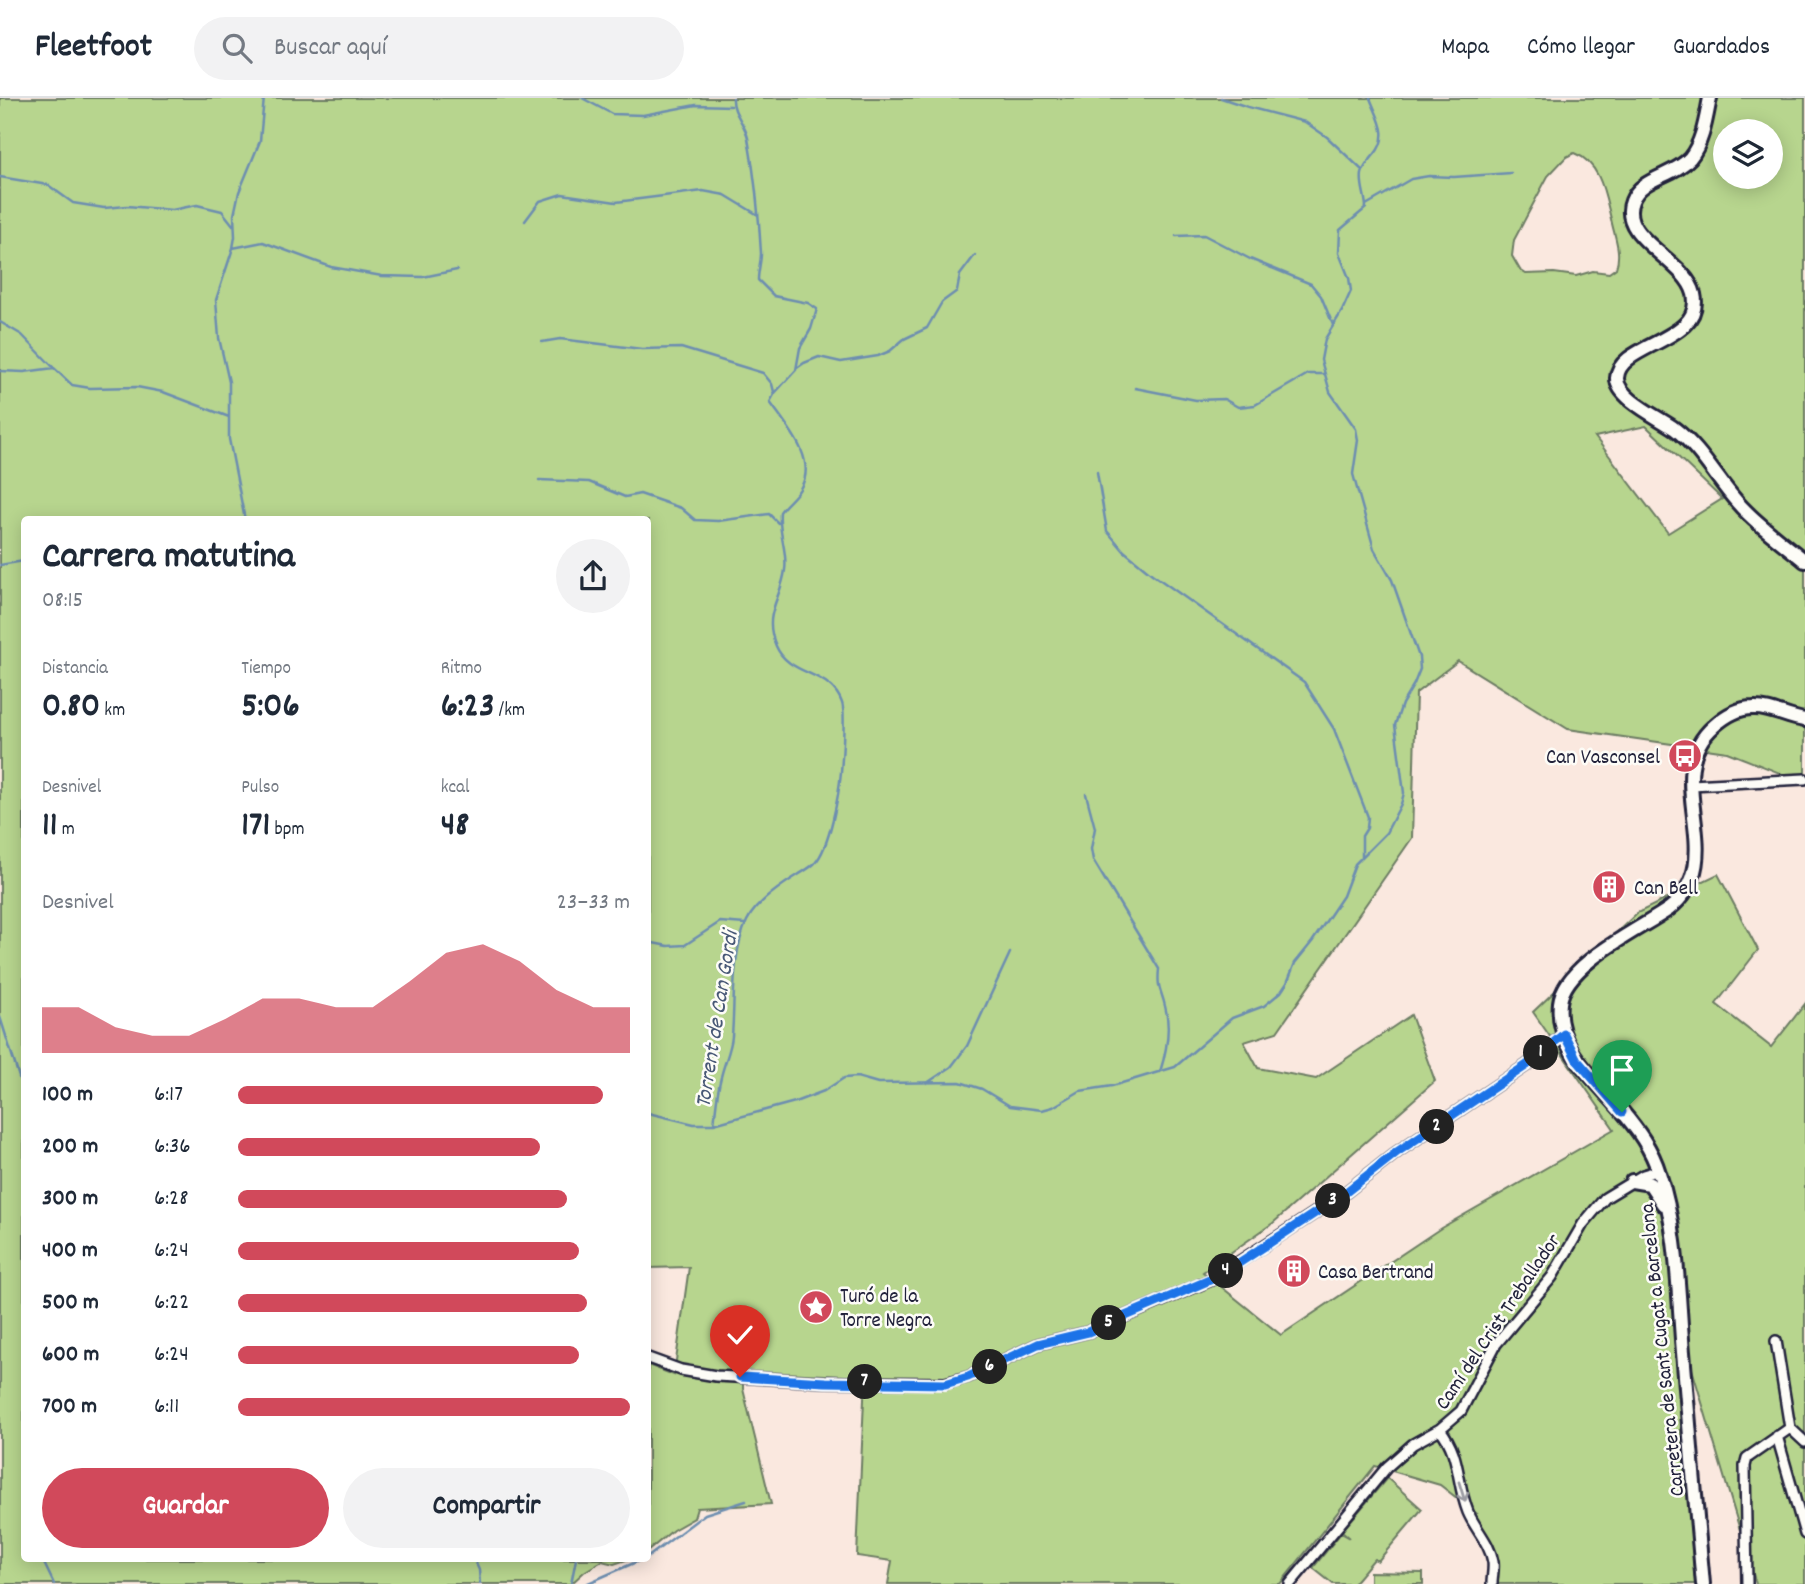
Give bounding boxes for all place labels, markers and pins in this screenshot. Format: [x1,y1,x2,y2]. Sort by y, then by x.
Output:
bus stop icon: Can Vasconsel [1666,737,1704,775]
place label: Can Vasconsel [1546,744,1660,774]
building icon: Can Bell [1590,868,1628,906]
place label: Can Bell [1634,875,1698,905]
pin: 1 [1524,1035,1558,1070]
pin [1592,1040,1652,1112]
pin: 2 [1420,1110,1454,1144]
pin: 3 [1316,1184,1350,1218]
building icon: Casa Bertrand [1275,1252,1313,1290]
pin: 4 [1208,1254,1244,1288]
place label: Casa Bertrand [1318,1259,1434,1289]
place label: Turó de la Torre Negra [840,1283,933,1337]
place icon: Turó de la Torre Negra [797,1288,835,1326]
pin [710,1305,770,1377]
pin: 5 [1092,1306,1126,1340]
pin: 6 [972,1350,1007,1384]
pin: 7 [848,1364,882,1400]

